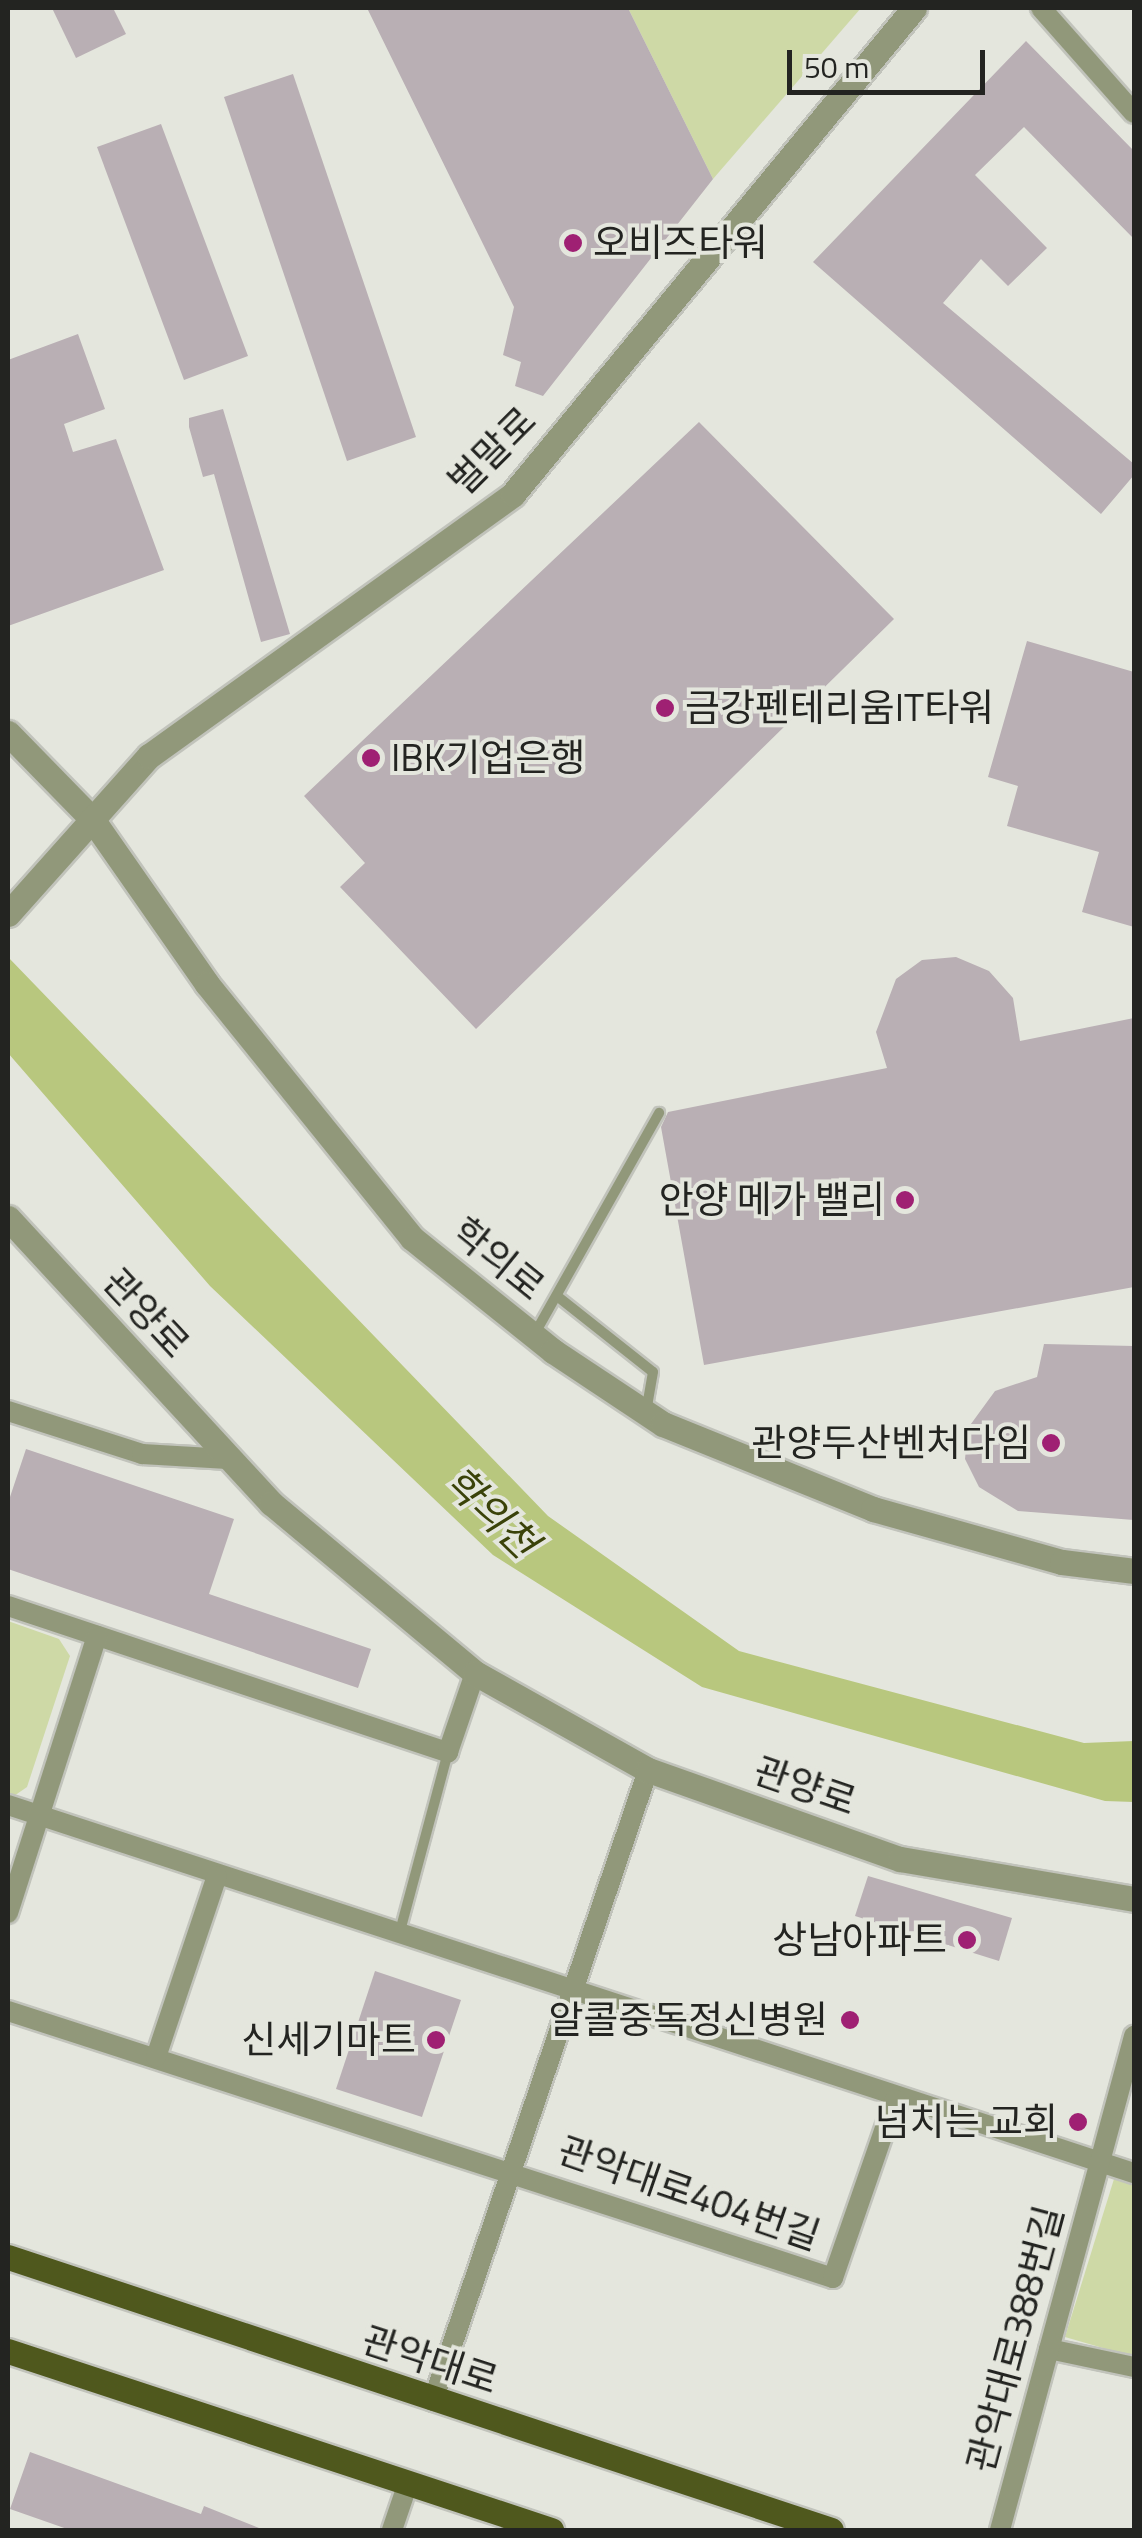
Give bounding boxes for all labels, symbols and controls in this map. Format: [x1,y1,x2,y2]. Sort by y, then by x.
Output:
scale bar [792,30,990,92]
text: 50 m [804,44,869,90]
place label: 오비즈타워 [593,220,768,266]
marker: 오비즈타워 [562,232,584,254]
street label: 벌말로 [439,398,545,504]
place label: 금강펜테리움IT타워 [685,685,994,731]
marker: 금강펜테리움IT타워 [654,697,676,719]
place label: IBK기업은행 [391,735,585,781]
marker: IBK기업은행 [360,747,382,769]
place label: 안양 메가 밸리 [659,1177,885,1223]
marker: 안양 메가 밸리 [894,1189,916,1211]
street label: 학의로 [443,1208,553,1310]
street label: 관양로 [94,1259,198,1367]
place label: 관양두산벤처다임 [751,1420,1031,1466]
marker: 관양두산벤처다임 [1040,1432,1062,1454]
water label: 학의천 [435,1456,547,1568]
street label: 관양로 [748,1747,862,1825]
place label: 상남아파트 [772,1917,947,1963]
marker: 상남아파트 [956,1929,978,1951]
place label: 알콜중독정신병원 [548,1997,828,2043]
marker: 알콜중독정신병원 [837,2007,863,2033]
place label: 신세기마트 [241,2017,416,2063]
marker: 신세기마트 [425,2029,447,2051]
place label: 넘치는 교회 [875,2099,1058,2145]
marker: 넘치는 교회 [1067,2111,1089,2133]
street label: 관악대로404번길 [552,2127,826,2259]
street label: 관악대로388번길 [958,2201,1072,2477]
street label: 관악대로 [356,2317,504,2403]

